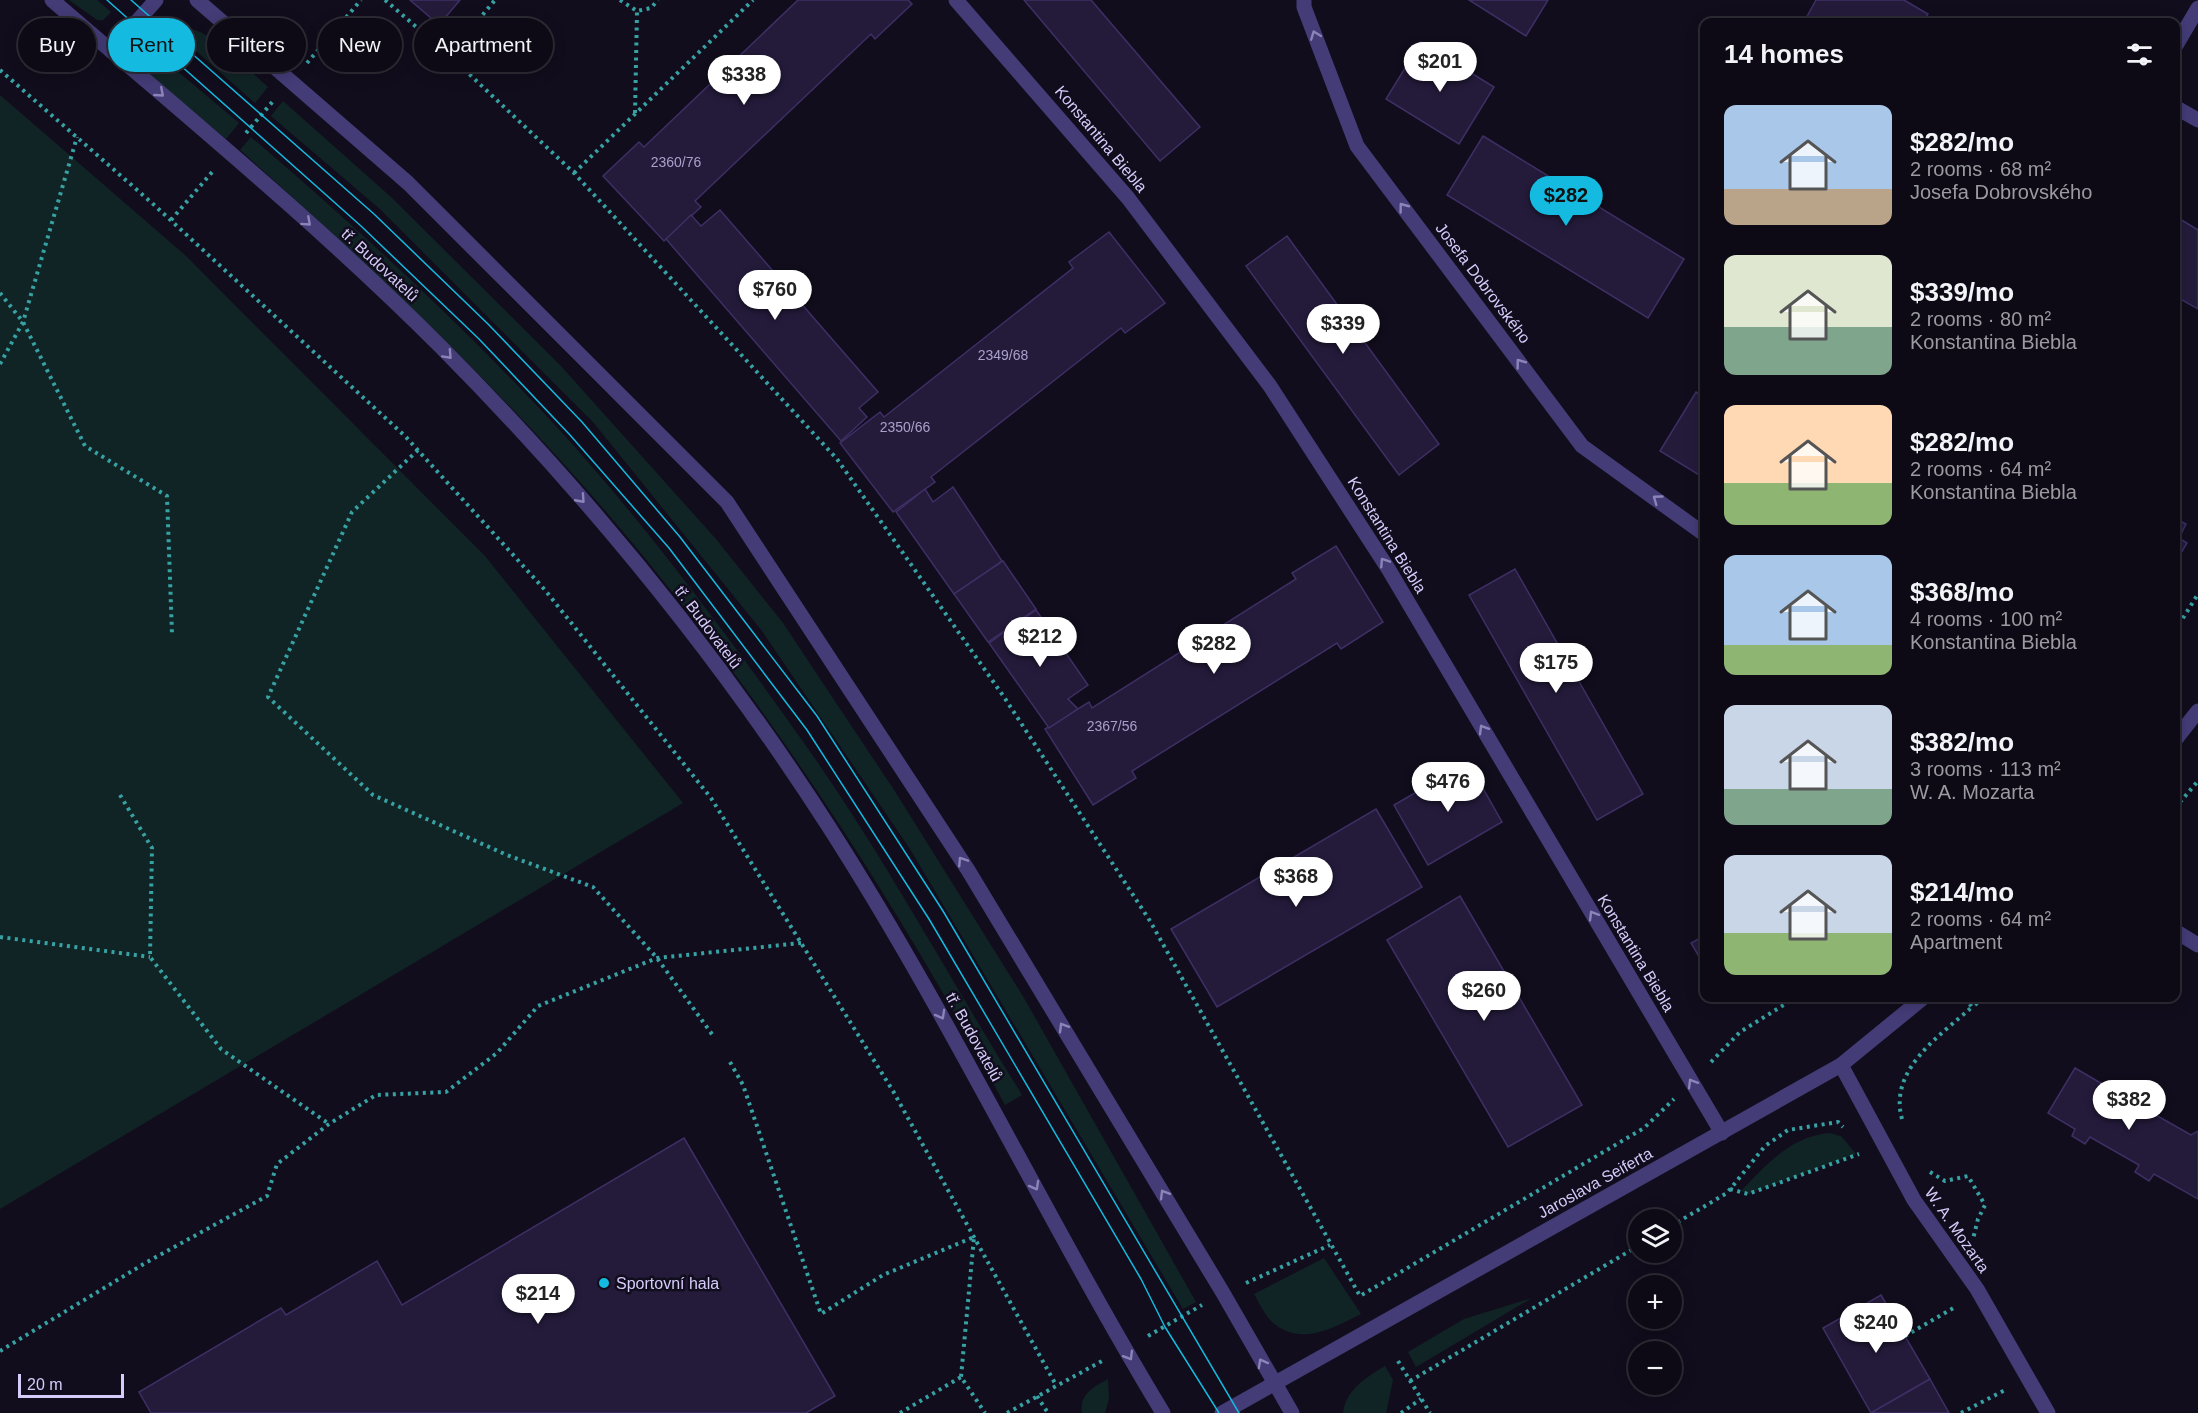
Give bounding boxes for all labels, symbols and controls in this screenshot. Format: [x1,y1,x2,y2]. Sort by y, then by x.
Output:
chip: Buy [18,18,96,72]
chip: Rent [108,18,195,72]
chip: Filters [207,18,306,72]
chip: New [318,18,402,72]
chip: Apartment [414,18,553,72]
one-way arrow [1310,30,1322,41]
icon: filters [2123,38,2156,71]
text: 14 homes [1724,39,1844,69]
pin: $201 [1404,42,1476,93]
text: $201 [1418,50,1462,72]
pin: $338 [708,55,780,106]
text: $338 [722,63,766,85]
street label: Konstantina Biebla [1052,82,1150,196]
one-way arrow [153,86,164,97]
text: $282/mo [1910,127,2014,157]
icon: home [1772,129,1844,201]
house number: 2360/76 [651,154,702,170]
text: 2 rooms · 68 m² [1910,158,2051,180]
pin: $282 [1530,176,1602,227]
text: Josefa Dobrovského [1910,181,2092,203]
text: $282 [1544,184,1588,206]
one-way arrow [1400,203,1411,214]
one-way arrow [300,215,310,226]
street label: Josefa Dobrovského [1432,220,1534,346]
street label: tř. Budovatelů [338,225,422,305]
pin: $760 [739,270,811,321]
text: $339/mo [1910,277,2014,307]
text: $760 [753,278,797,300]
icon: home [1772,279,1844,351]
pin: $339 [1307,304,1379,355]
text: 2 rooms · 80 m² [1910,308,2051,330]
text: $339 [1321,312,1365,334]
text: Konstantina Biebla [1910,331,2077,353]
house number: 2349/68 [978,347,1029,363]
one-way arrow [441,349,452,359]
one-way arrow [1517,359,1528,370]
house number: 2350/66 [880,419,931,435]
text: $282/mo [1910,427,2014,457]
icon: home [1772,429,1844,501]
text: 2 rooms · 64 m² [1910,458,2051,480]
street label: Konstantina Biebla [1344,474,1430,596]
text: Konstantina Biebla [1910,481,2077,503]
one-way arrow [574,492,585,502]
one-way arrow [1652,495,1663,506]
one-way arrow [1380,557,1391,568]
text: $368/mo [1910,577,2014,607]
icon: home [1772,579,1844,651]
street label: tř. Budovatelů [672,582,744,672]
text: 4 rooms · 100 m² [1910,608,2062,630]
pin: $212 [1004,617,1076,668]
pin: $282 [1178,624,1250,675]
text: $212 [1018,625,1062,647]
text: Konstantina Biebla [1910,631,2077,653]
text: $282 [1192,632,1236,654]
pin: $175 [1520,643,1592,694]
text: $175 [1534,651,1578,673]
house number: 2367/56 [1087,718,1138,734]
one-way arrow [1479,725,1490,735]
text: $382/mo [1910,727,2014,757]
icon: home [1772,729,1844,801]
text: 3 rooms · 113 m² [1910,758,2061,780]
pin: $476 [1412,762,1484,813]
text: $476 [1426,770,1470,792]
text: W. A. Mozarta [1910,781,2034,803]
one-way arrow [957,857,969,867]
pin: $368 [1260,857,1332,908]
text: $368 [1274,865,1318,887]
text: $214/mo [1910,877,2014,907]
icon: home [1772,879,1844,951]
street label: Konstantina Biebla [1594,891,1678,1015]
text: 2 rooms · 64 m² [1910,908,2051,930]
one-way arrow [1589,911,1600,921]
text: Apartment [1910,931,2002,953]
pin: $260 [1448,971,1520,1022]
text: $260 [1462,979,1506,1001]
street label: tř. Budovatelů [943,990,1005,1084]
one-way arrow [934,1009,945,1019]
one-way arrow [1058,1023,1070,1033]
one-way arrow [1688,1079,1699,1089]
pin: $382 [2093,1080,2165,1131]
text: $382 [2107,1088,2151,1110]
street label: Jaroslava Seiferta [1535,1144,1655,1221]
one-way arrow [1028,1179,1039,1190]
street label: W. A. Mozarta [1921,1184,1993,1276]
one-way arrow [1159,1190,1171,1200]
map controls [1628,1209,1682,1395]
button: layers [1628,1209,1682,1263]
pin: $214 [502,1274,574,1325]
place label: Sportovní hala [616,1275,719,1292]
button: + [1628,1275,1682,1329]
marker: Sportovní hala [597,1276,611,1290]
text: $214 [516,1282,560,1304]
pin: $240 [1840,1303,1912,1354]
text: $240 [1854,1311,1898,1333]
button: − [1628,1341,1682,1395]
one-way arrow [1122,1350,1134,1360]
one-way arrow [1258,1358,1269,1369]
scale bar [18,1371,124,1398]
text: 20 m [27,1376,63,1393]

